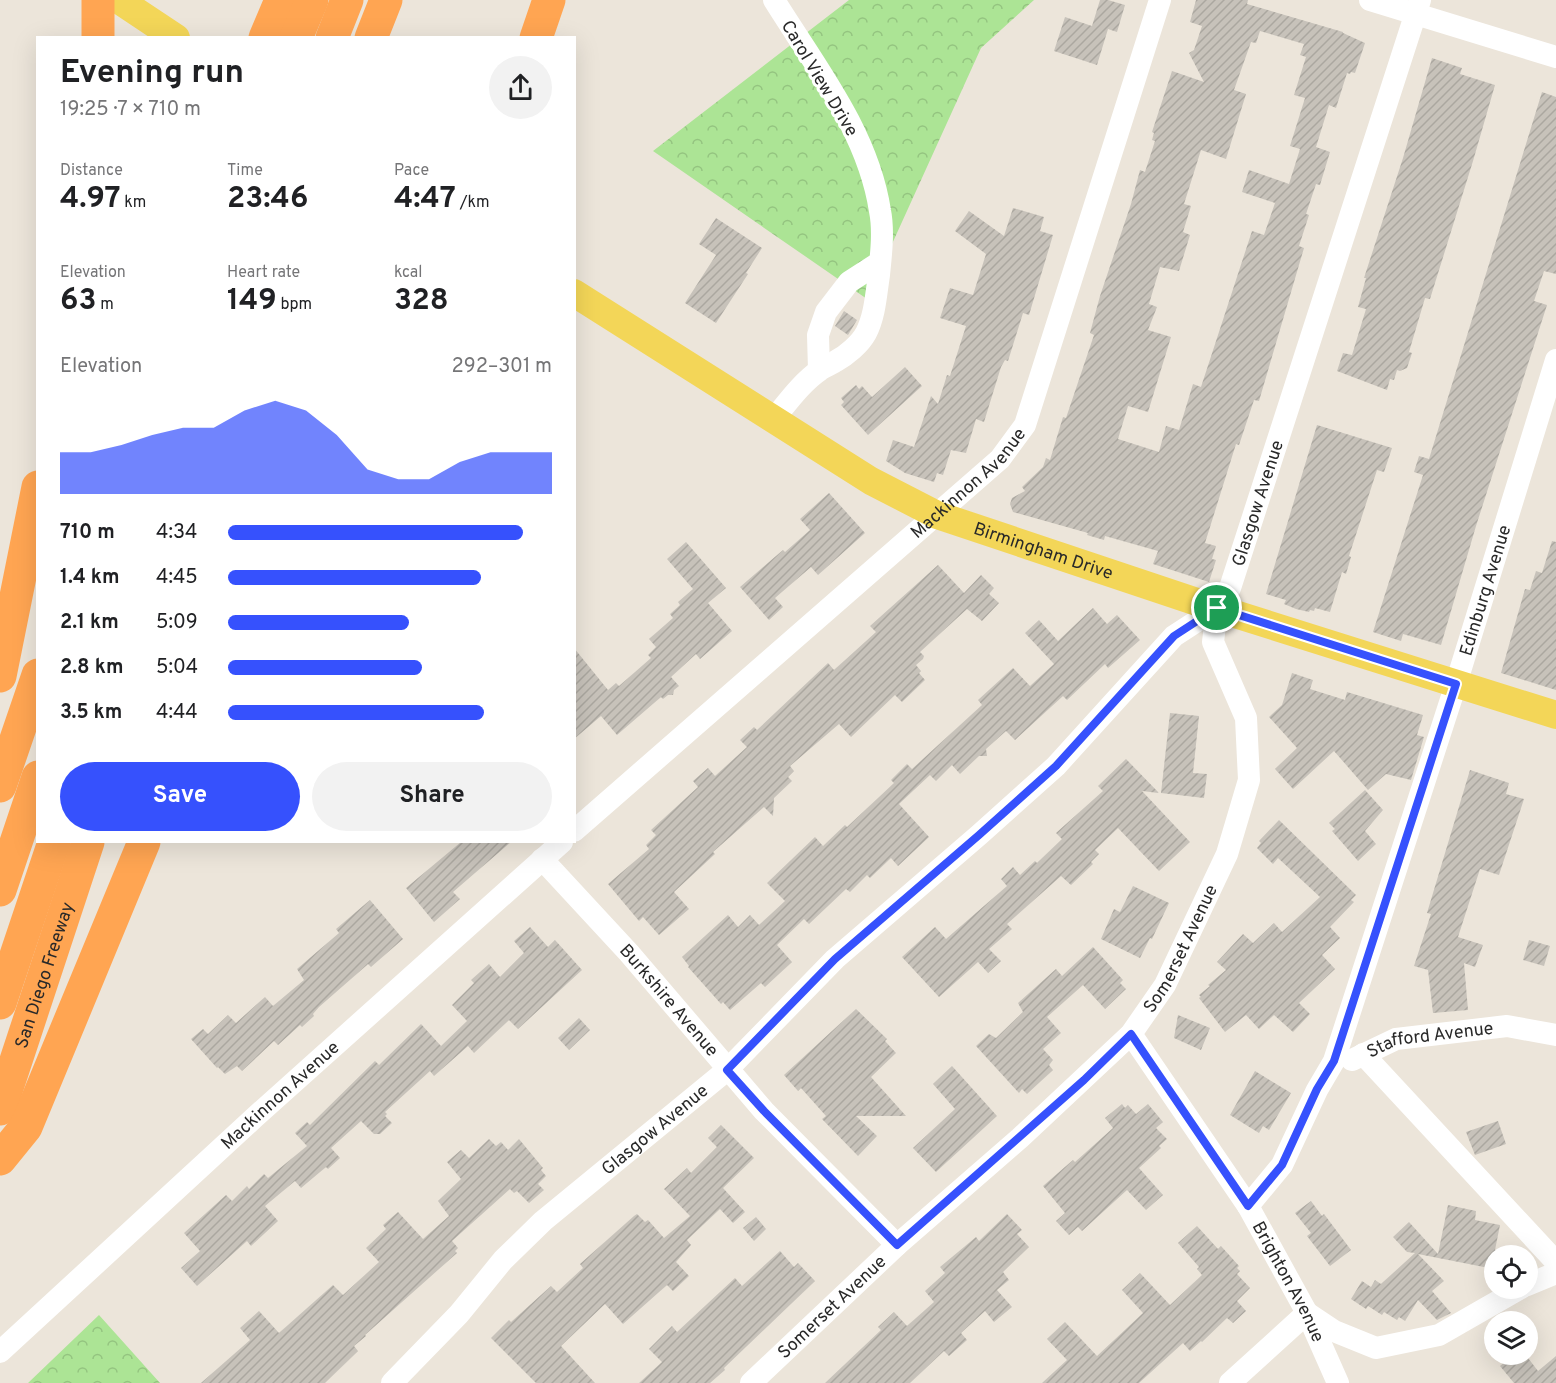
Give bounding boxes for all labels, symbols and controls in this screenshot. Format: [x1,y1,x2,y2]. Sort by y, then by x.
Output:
street label: Carol View Drive [775,16,862,141]
text: Evening run [60,53,244,95]
button: share [489,56,552,119]
text: 19:25 · 7 × 710 m [60,97,201,123]
text: Distance [60,161,123,181]
text: Time [227,161,263,181]
text: Pace [394,161,429,181]
text: 4.97 [60,181,121,218]
text: 23:46 [227,181,308,218]
text: 4:47 [394,181,456,218]
text: km [121,193,146,213]
text: /km [456,193,490,213]
text: Elevation [60,263,126,283]
text: Heart rate [227,263,300,283]
text: kcal [394,263,422,283]
text: 63 [60,283,96,320]
text: 149 [227,283,277,320]
text: 328 [394,283,449,320]
text: m [96,295,114,315]
text: bpm [277,295,312,315]
text: Elevation [60,354,142,380]
text: 292–301 m [452,354,552,380]
street label: Mackinnon Avenue [907,424,1032,545]
street label: Glasgow Avenue [1228,437,1290,570]
street label: Birmingham Drive [970,518,1116,586]
text: 710 m [60,520,115,546]
text: 4:34 [156,520,197,546]
street label: Edinburg Avenue [1455,522,1517,659]
text: 1.4 km [60,565,120,591]
text: 4:45 [156,565,198,591]
pin [1191,582,1242,633]
icon: arrive [1200,591,1233,624]
text: 2.1 km [60,610,119,636]
text: 5:09 [156,610,198,636]
text: 2.8 km [60,655,123,681]
text: 5:04 [156,655,198,681]
text: 3.5 km [60,700,122,726]
text: 4:44 [156,700,198,726]
button: Save [60,762,300,831]
button: Share [312,762,552,831]
street label: Somerset Avenue [1139,881,1224,1018]
street label: San Diego Freeway [11,899,80,1052]
street label: Burkshire Avenue [614,940,723,1062]
street label: Stafford Avenue [1363,1018,1495,1064]
street label: Mackinnon Avenue [217,1037,345,1155]
street label: Glasgow Avenue [597,1080,714,1181]
street label: Brighton Avenue [1246,1218,1329,1346]
map controls [1484,1245,1538,1365]
button: locate [1484,1245,1538,1299]
street label: Somerset Avenue [774,1251,892,1365]
button: layers [1484,1311,1538,1365]

